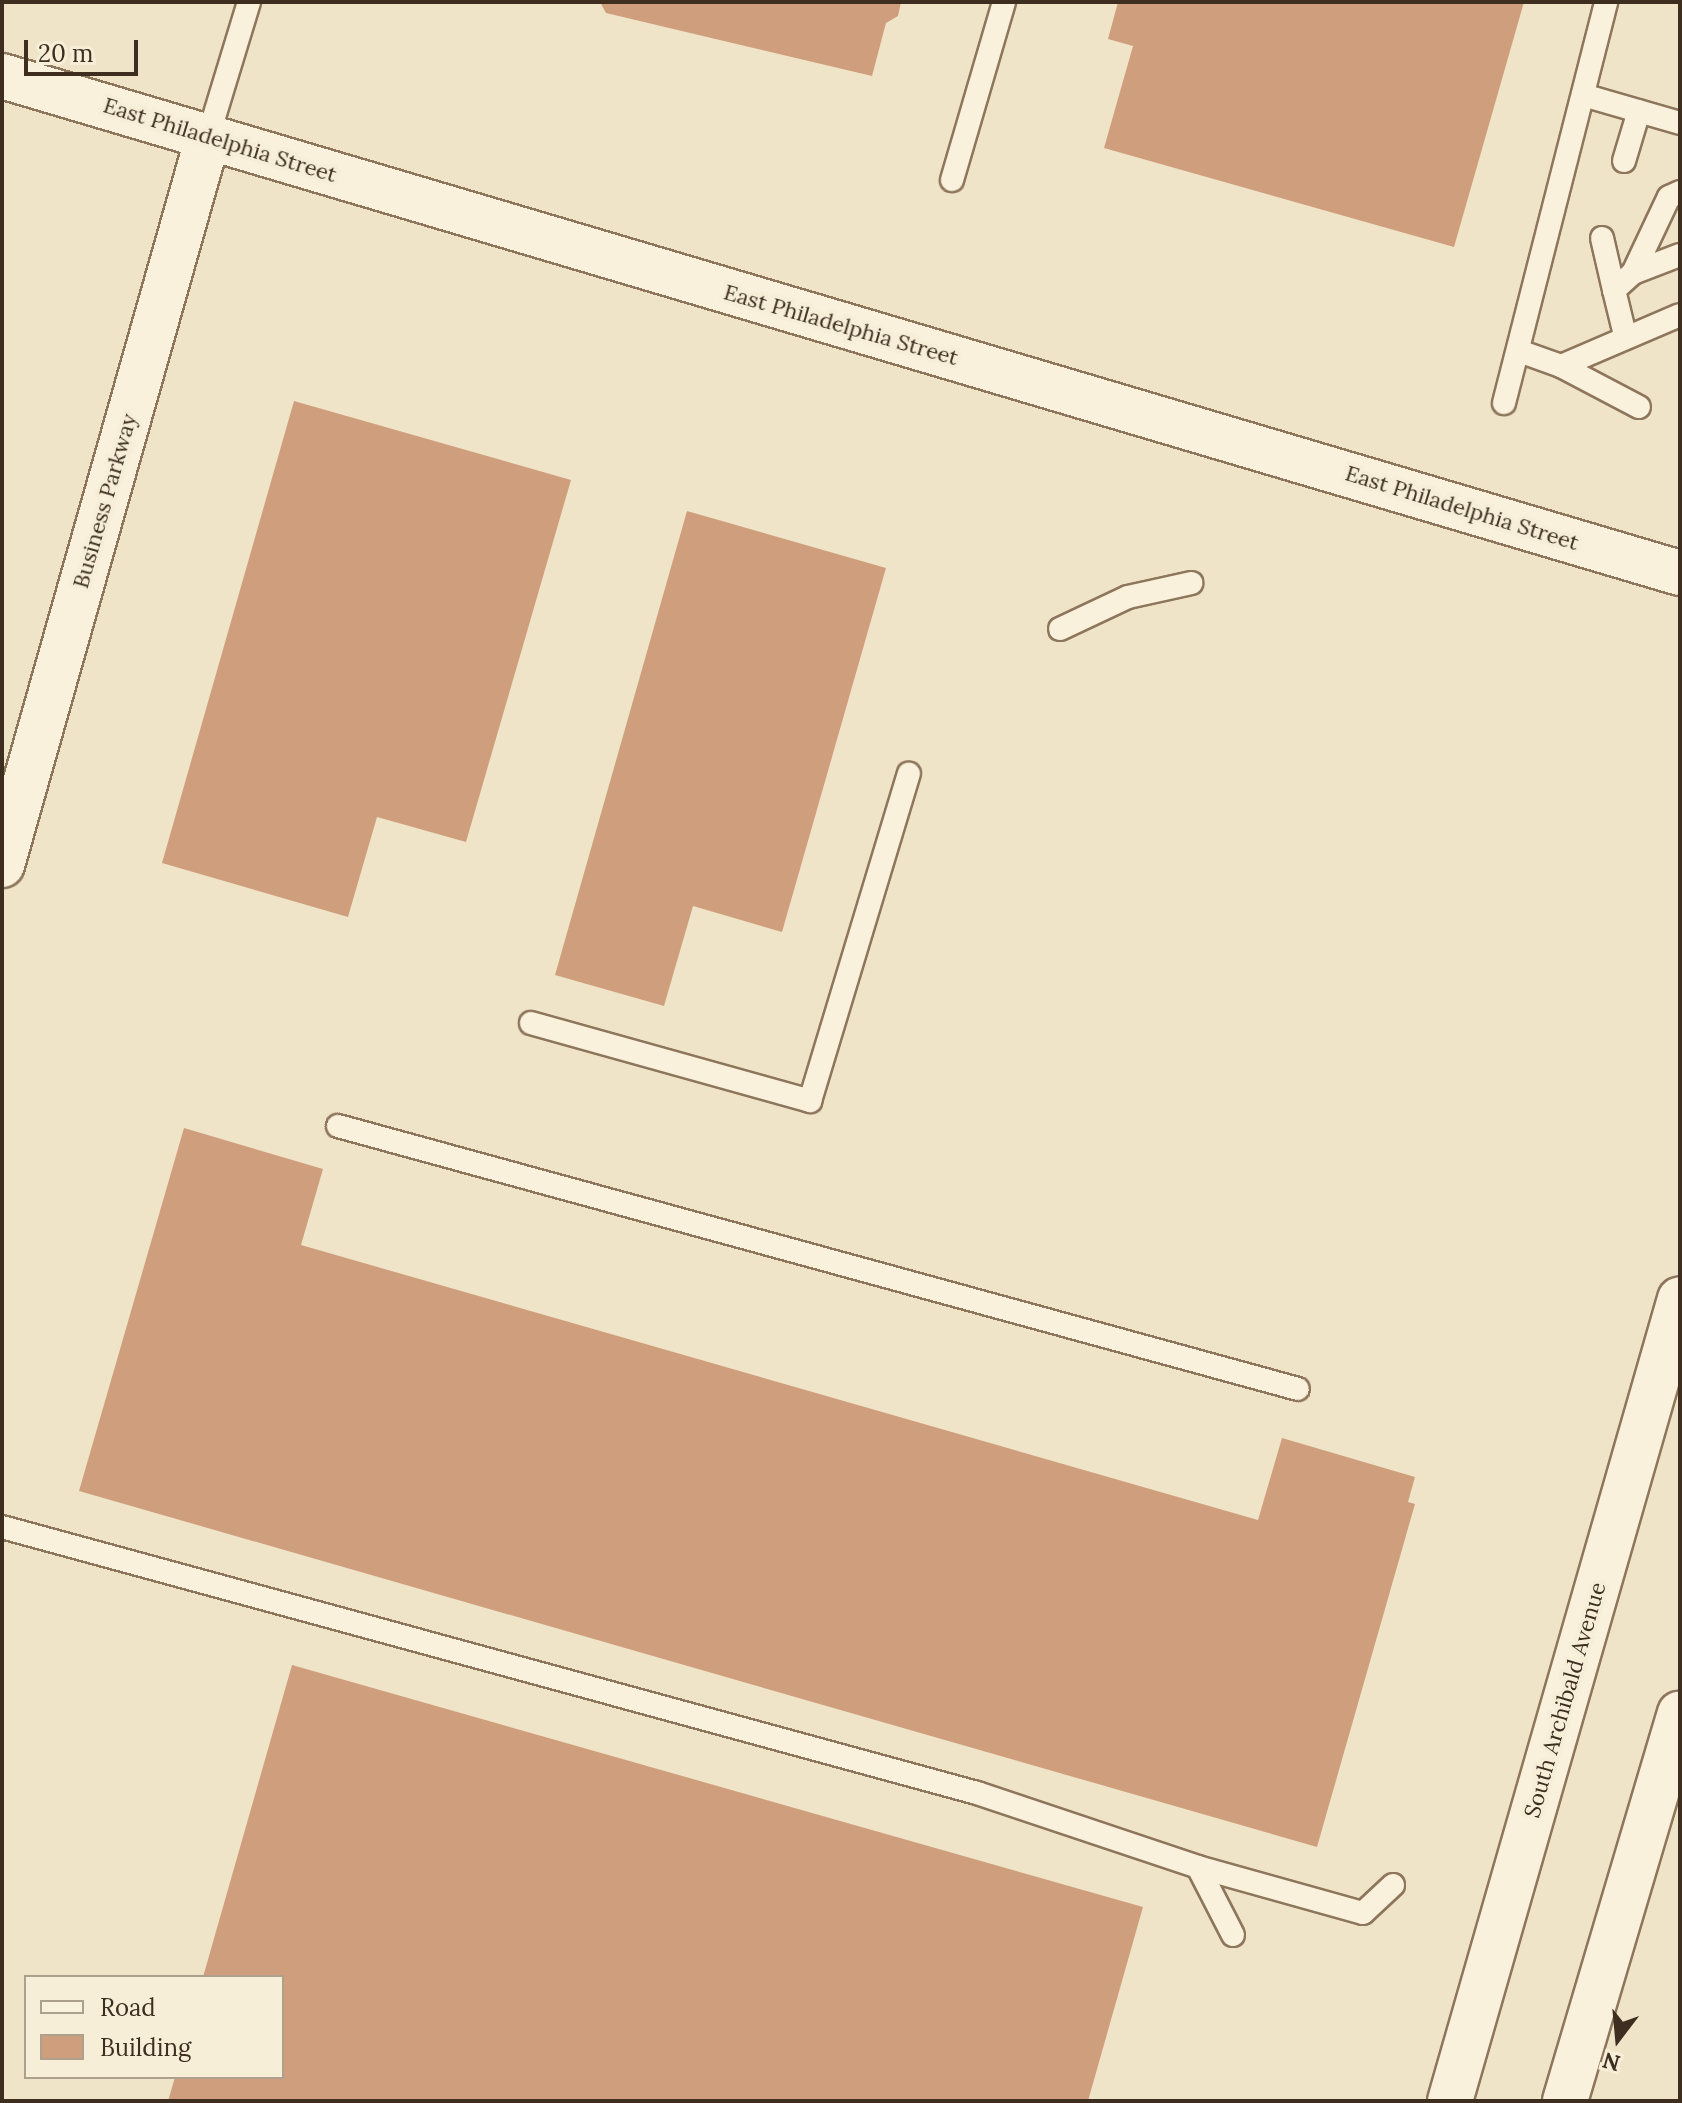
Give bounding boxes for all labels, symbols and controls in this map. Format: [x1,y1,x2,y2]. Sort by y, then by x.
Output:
scale bar [28,24,142,74]
text: 20 m [38,38,94,69]
street label: East Philadelphia Street [100,92,340,188]
street label: East Philadelphia Street [721,279,961,371]
street label: Business Parkway [67,411,143,591]
street label: East Philadelphia Street [1342,460,1582,556]
street label: South Archibald Avenue [1519,1579,1611,1821]
legend [24,1975,284,2079]
text: Road [100,1992,156,2023]
north arrow [1578,1999,1658,2079]
text: Building [100,2032,191,2063]
text: N [1599,2046,1623,2078]

